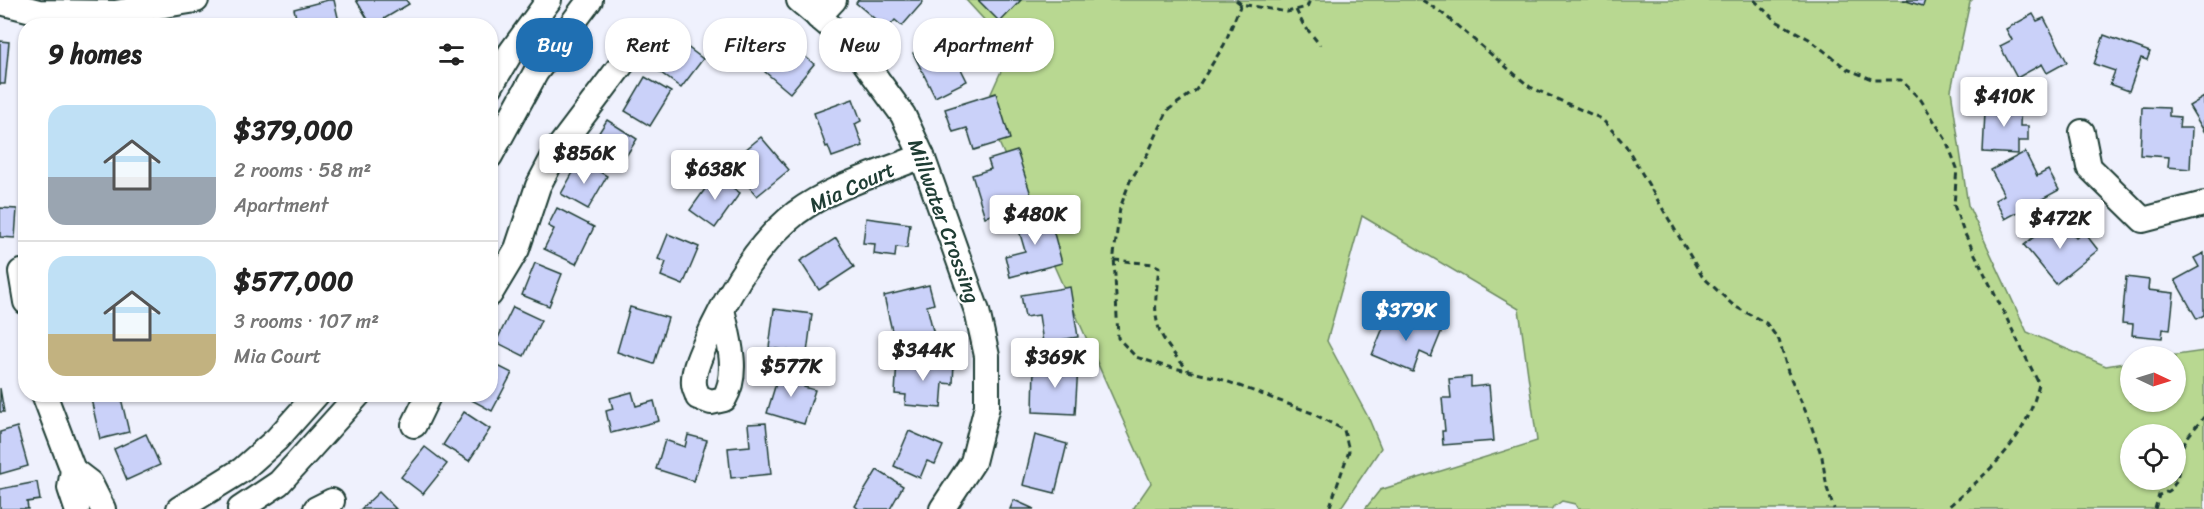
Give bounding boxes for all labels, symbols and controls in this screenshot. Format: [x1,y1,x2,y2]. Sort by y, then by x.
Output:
chip: Buy [516,18,593,72]
chip: Rent [605,18,691,72]
chip: Filters [703,18,807,72]
chip: New [819,18,901,72]
chip: Apartment [913,18,1054,72]
text: 9 homes [48,31,142,77]
icon: filters [435,38,468,71]
pin: $410K [1962,77,2046,128]
text: $410K [1974,79,2034,114]
text: $379,000 [234,107,353,153]
icon: home [96,129,168,201]
street label: Millwater Crossing [897,133,992,309]
pin: $856K [542,134,626,185]
text: $856K [553,136,615,171]
pin: $638K [673,150,757,201]
street label: Mia Court [803,150,901,224]
text: $638K [685,152,745,187]
text: 2 rooms · 58 m² [234,153,371,188]
text: Apartment [234,188,328,223]
pin: $480K [993,195,1077,246]
text: $480K [1004,197,1066,232]
pin: $472K [2018,199,2102,250]
text: $472K [2029,201,2091,236]
text: $577,000 [234,258,353,304]
icon: home [96,280,168,352]
pin: $379K [1364,291,1448,342]
text: $379K [1376,293,1436,328]
text: 3 rooms · 107 m² [234,304,379,339]
pin: $344K [881,331,965,382]
text: $344K [892,333,954,368]
pin: $369K [1013,338,1097,389]
text: Mia Court [234,339,321,374]
text: $369K [1025,340,1085,375]
north arrow [2120,346,2186,412]
map controls [2120,346,2186,490]
pin: $577K [749,347,833,398]
text: $577K [761,349,821,384]
button: locate [2120,424,2186,490]

